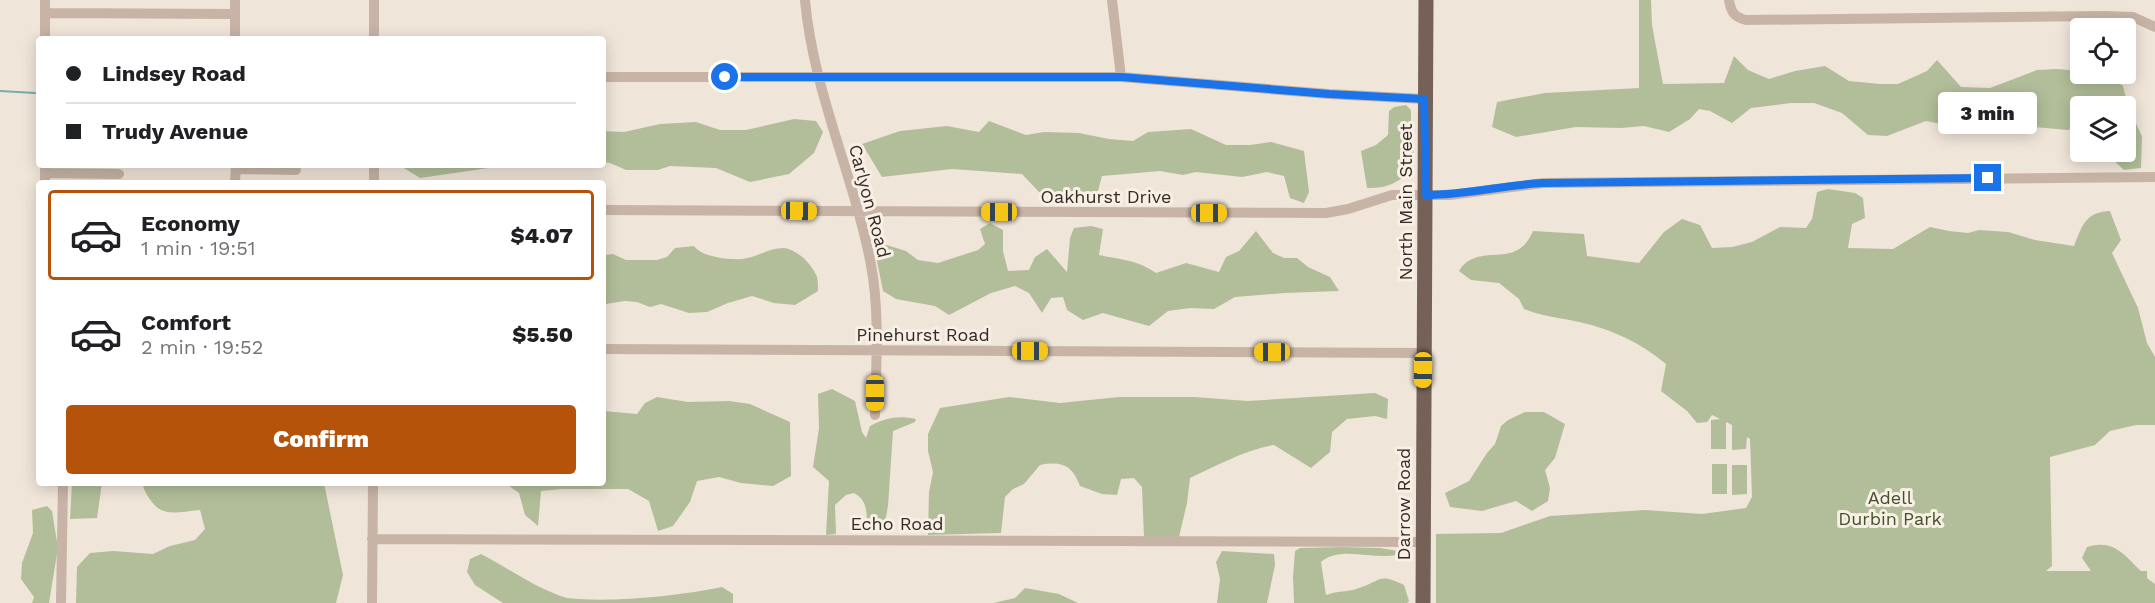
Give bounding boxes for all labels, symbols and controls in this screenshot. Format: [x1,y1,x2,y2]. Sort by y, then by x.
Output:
map controls [2070,18,2136,162]
button: locate [2070,18,2136,84]
text: Lindsey Road [102,61,246,86]
route start [711,63,738,90]
callout: 3 min [1938,91,2038,133]
button: layers [2070,96,2136,162]
text: 3 min [1960,101,2015,125]
text: Trudy Avenue [102,119,248,144]
street label: North Main Street [1395,123,1416,281]
street label: Carlyon Road [845,142,895,260]
route end [1974,164,2001,191]
street label: Oakhurst Drive [1040,186,1172,207]
car [781,202,817,220]
car [981,203,1017,221]
car [1191,204,1227,222]
icon: car [69,208,123,262]
text: Economy [141,211,240,236]
text: $4.07 [510,223,573,248]
text: 1 min · 19:51 [141,236,256,260]
icon: car [69,307,123,361]
text: Comfort [141,310,231,335]
text: $5.50 [512,322,573,347]
street label: Pinehurst Road [856,324,990,345]
text: 2 min · 19:52 [141,335,263,359]
car [1012,342,1048,360]
car [1254,343,1290,361]
car [1414,352,1432,388]
car [866,375,884,411]
button: Confirm [66,405,576,474]
street label: Darrow Road [1393,448,1414,560]
park label: Adell Durbin Park [1838,487,1942,529]
street label: Echo Road [850,513,944,534]

